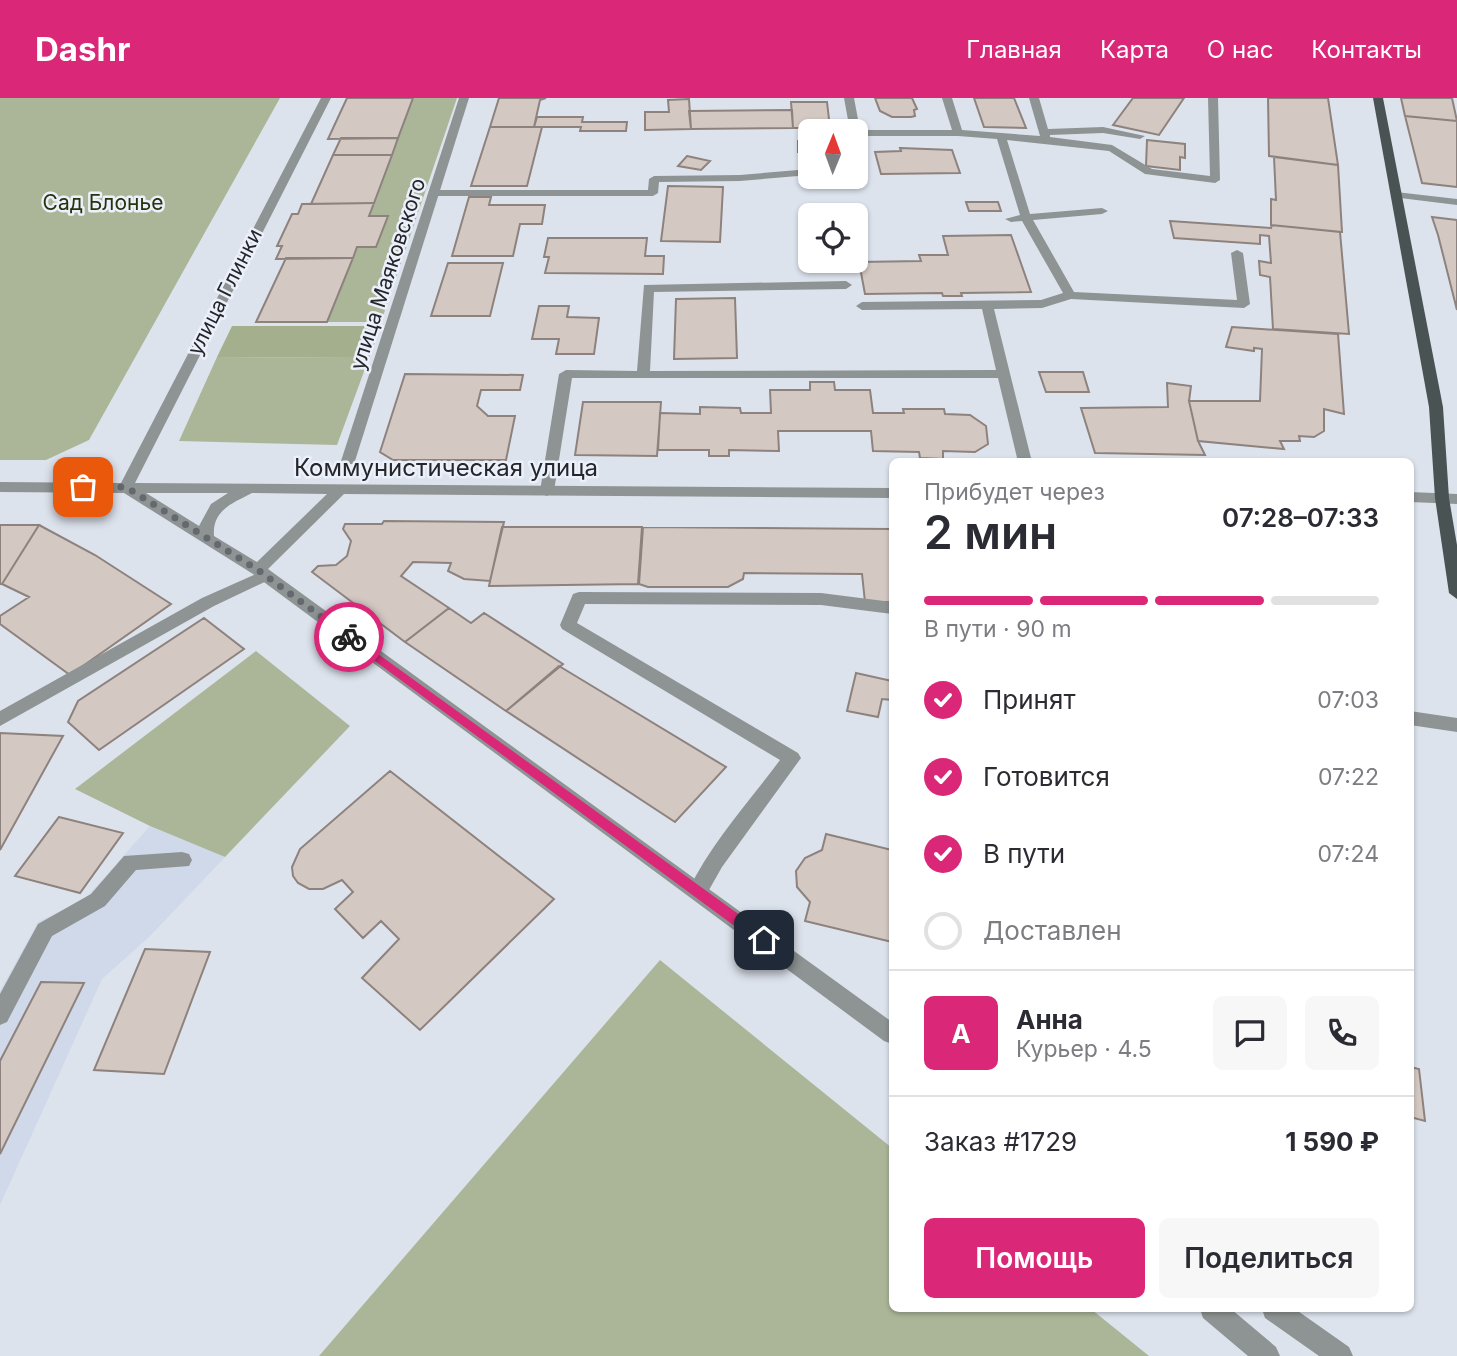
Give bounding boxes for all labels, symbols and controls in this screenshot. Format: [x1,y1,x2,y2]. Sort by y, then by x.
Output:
text: Dashr [35,29,130,69]
text: Главная [966,35,1062,64]
text: Карта [1100,35,1169,64]
text: О нас [1207,35,1273,64]
text: Контакты [1311,35,1422,64]
north arrow [798,119,868,189]
map controls [798,119,868,273]
street label: улица Маяковского [345,175,430,373]
park label: Сад Блонье [43,190,163,215]
button: locate [798,203,868,273]
street label: улица Глинки [182,224,267,359]
street label: Коммунистическая улица [294,453,598,482]
pin [53,457,113,517]
icon: bag [64,468,102,506]
text: Прибудет через [924,478,1105,506]
text: 07:28–07:33 [1222,502,1379,533]
text: 2 мин [924,504,1057,560]
courier [314,602,384,672]
text: В пути · 90 m [924,615,1072,643]
icon: bike [330,618,368,656]
icon: check [924,681,962,719]
text: Принят [983,684,1076,715]
text: 07:03 [1317,686,1379,714]
icon: check [924,758,962,796]
text: Готовится [983,761,1110,792]
text: 07:22 [1318,763,1379,791]
icon: check [924,835,962,873]
text: В пути [983,838,1065,869]
text: 07:24 [1318,840,1379,868]
pin [734,910,794,970]
text: Доставлен [983,915,1122,946]
icon: home [745,921,783,959]
button: chat [1213,996,1287,1070]
button: phone [1305,996,1379,1070]
text: Анна [1016,1004,1083,1035]
text: А [951,1018,971,1049]
text: Курьер · 4.5 [1016,1035,1152,1063]
text: Заказ #1729 [924,1126,1077,1157]
text: 1 590 ₽ [1285,1126,1379,1157]
button: Помощь [924,1218,1145,1298]
button: Поделиться [1159,1218,1379,1298]

